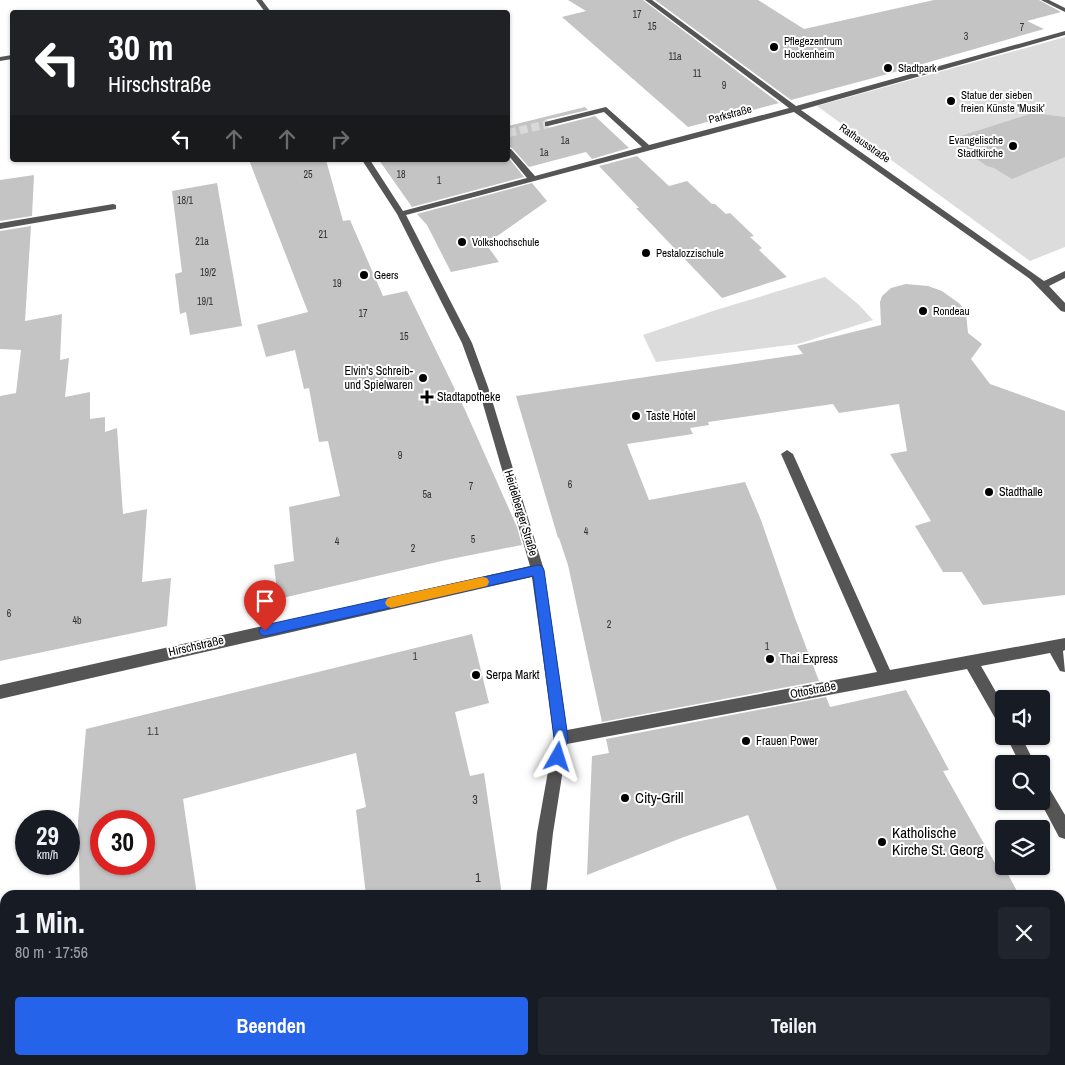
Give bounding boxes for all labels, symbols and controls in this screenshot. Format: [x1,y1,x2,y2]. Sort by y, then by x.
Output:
house number: 17 [632,8,642,21]
house number: 15 [647,20,657,33]
house number: 7 [1020,21,1025,34]
text: 30 m [108,24,173,71]
icon: left [25,30,90,95]
house number: 3 [964,30,969,43]
place label: Pflegezentrum Hockenheim [784,34,842,61]
marker: Pflegezentrum Hockenheim [768,41,780,53]
house number: 11a [668,50,682,63]
place label: Stadtpark [898,61,937,75]
marker: Stadtpark [882,62,894,74]
house number: 11 [693,67,702,80]
text: Hirschstraße [108,69,211,99]
house number: 9 [722,79,727,92]
place label: Statue der sieben freien Künste 'Musik' [961,88,1045,115]
marker: Statue der sieben freien Künste 'Musik' [945,95,957,107]
street label: Parkstraße [707,102,753,126]
street label: Rathausstraße [837,120,893,166]
icon: left [167,125,195,153]
icon: ahead [220,125,248,153]
icon: ahead [273,125,301,153]
icon: right [326,125,354,153]
place label: Evangelische Stadtkirche [949,133,1003,160]
house number: 1a [560,134,570,147]
marker: Evangelische Stadtkirche [1007,140,1019,152]
house number: 1a [539,146,549,159]
house number: 25 [303,168,313,181]
house number: 18 [396,168,406,181]
house number: 1 [437,174,442,187]
house number: 18/1 [177,194,193,207]
house number: 21 [318,228,328,241]
house number: 21a [195,235,209,248]
place label: Volkshochschule [472,235,539,249]
marker: Volkshochschule [456,236,468,248]
place label: Pestalozzischule [656,246,724,260]
marker: Pestalozzischule [640,247,652,259]
house number: 19/2 [200,266,216,279]
place label: Geers [374,268,399,282]
marker: Geers [358,269,370,281]
house number: 19 [332,277,342,290]
house number: 19/1 [197,295,213,308]
place label: Rondeau [933,304,970,318]
marker: Rondeau [917,305,929,317]
house number: 17 [358,307,368,320]
house number: 15 [399,330,409,343]
place label: Elvin's Schreib- und Spielwaren [344,363,414,393]
marker: Elvin's Schreib- und Spielwaren [417,372,429,384]
place label: Stadtapotheke [437,389,500,405]
marker: Stadtapotheke [421,391,433,403]
place label: Taste Hotel [646,408,695,424]
marker: Taste Hotel [630,410,642,422]
house number: 9 [398,449,403,462]
street label: Heidelberger Straße [500,468,542,558]
house number: 6 [568,478,573,491]
house number: 7 [469,480,474,493]
place label: Stadthalle [999,484,1043,500]
marker: Stadthalle [983,486,995,498]
house number: 5a [422,488,432,501]
house number: 4 [584,525,589,538]
house number: 5 [471,533,476,546]
house number: 4 [335,535,340,548]
house number: 2 [411,542,416,555]
pin [244,580,286,631]
icon: arrive [251,587,279,615]
house number: 6 [7,607,12,620]
house number: 4b [72,614,82,627]
house number: 2 [607,618,612,631]
street label: Hirschstraße [167,632,225,660]
house number: 1 [765,640,770,653]
house number: 1 [413,650,418,663]
place label: Thai Express [780,651,838,667]
marker: Thai Express [764,653,776,665]
place label: Serpa Markt [486,667,540,683]
marker: Serpa Markt [470,669,482,681]
street label: Ottostraße [789,678,837,702]
map controls [995,690,1050,875]
button: sound [995,690,1050,745]
house number: 1.1 [147,725,159,738]
position arrow [531,730,583,782]
place label: Frauen Power [756,733,819,749]
marker: Frauen Power [740,735,752,747]
button: search [995,755,1050,810]
place label: City-Grill [635,787,684,808]
house number: 3 [472,792,478,808]
marker: City-Grill [619,792,631,804]
speed limit sign: 30 [90,810,155,875]
text: 29 [36,819,59,853]
button: layers [995,820,1050,875]
place label: Katholische Kirche St. Georg [892,822,984,860]
marker: Katholische Kirche St. Georg [876,836,888,848]
text: km/h [37,847,58,863]
house number: 1 [475,870,481,886]
text: 1 Min. [15,902,85,942]
button: close [998,907,1050,959]
text: 80 m · 17:56 [15,941,88,963]
button: Beenden [15,997,528,1055]
button: Teilen [538,997,1050,1055]

